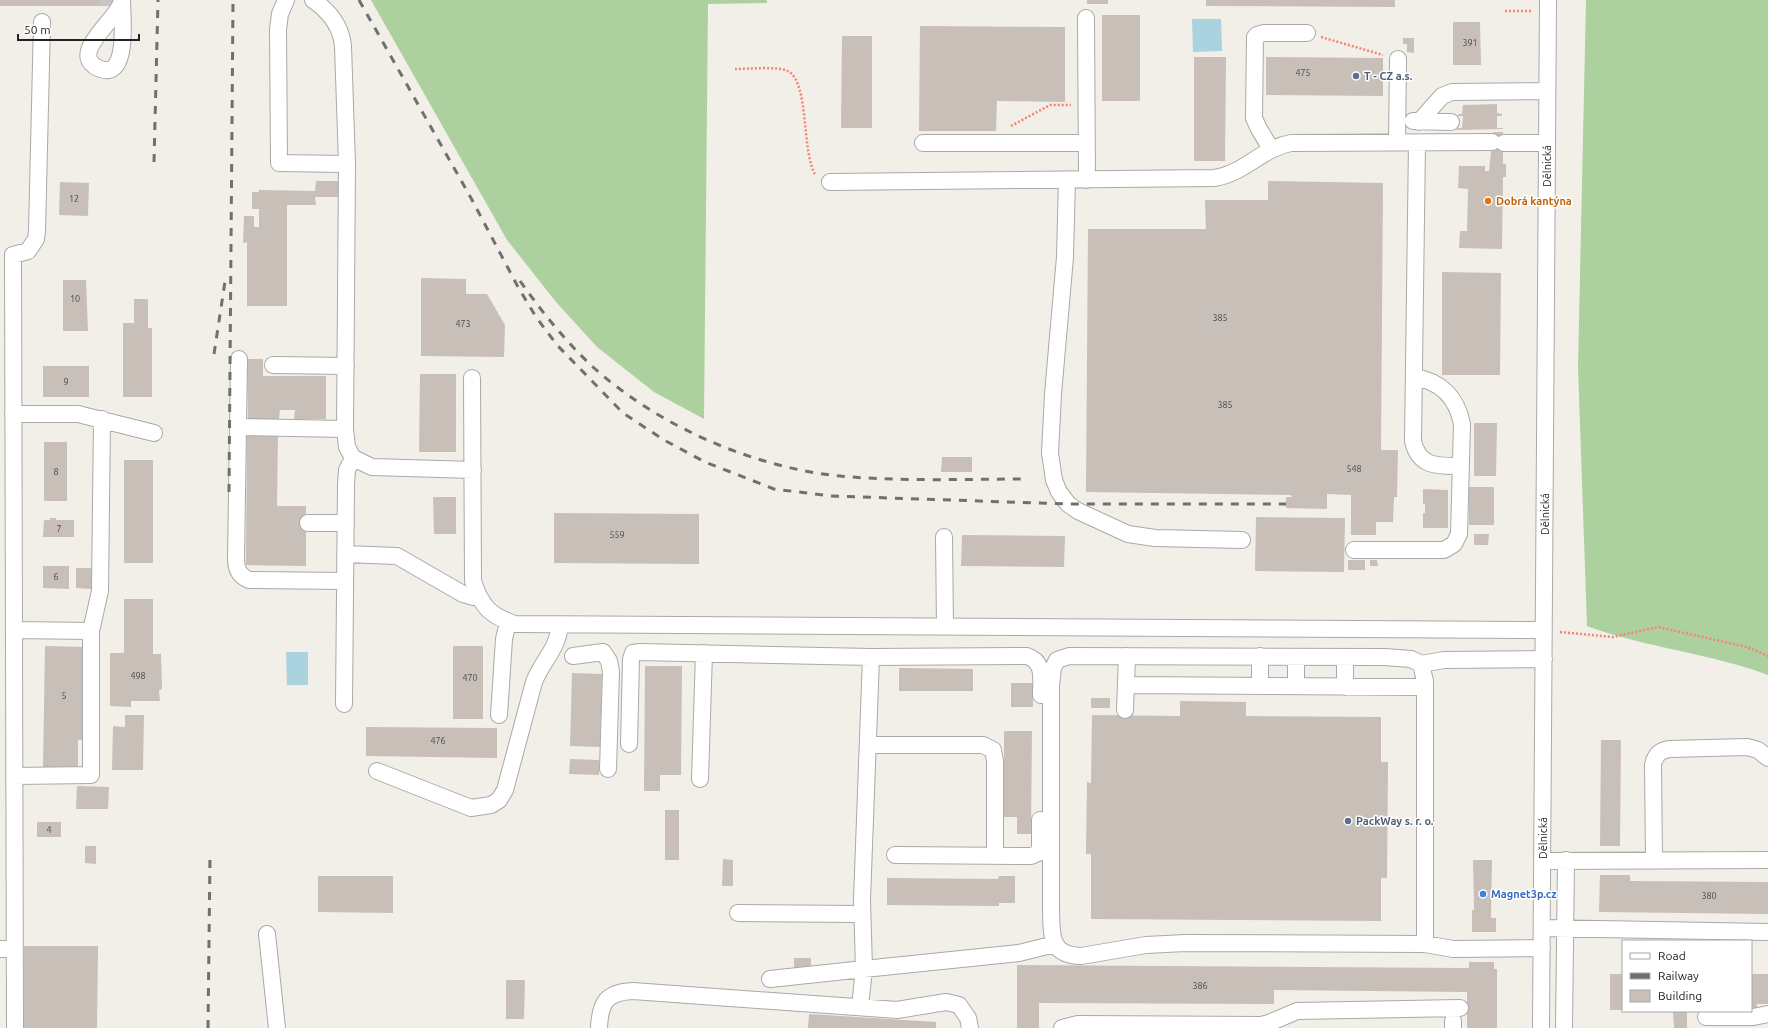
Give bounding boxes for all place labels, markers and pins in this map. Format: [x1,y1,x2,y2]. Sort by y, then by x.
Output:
place label: T - CZ a.s. [1364,70,1413,82]
marker: T - CZ a.s. [1351,71,1361,81]
place label: Dobrá kantýna [1496,195,1572,207]
marker: Dobrá kantýna [1483,196,1493,206]
place label: PackWay s. r. o. [1356,815,1434,827]
marker: PackWay s. r. o. [1343,816,1353,826]
place label: Magnet3p.cz [1491,888,1557,900]
marker: Magnet3p.cz [1478,889,1488,899]

